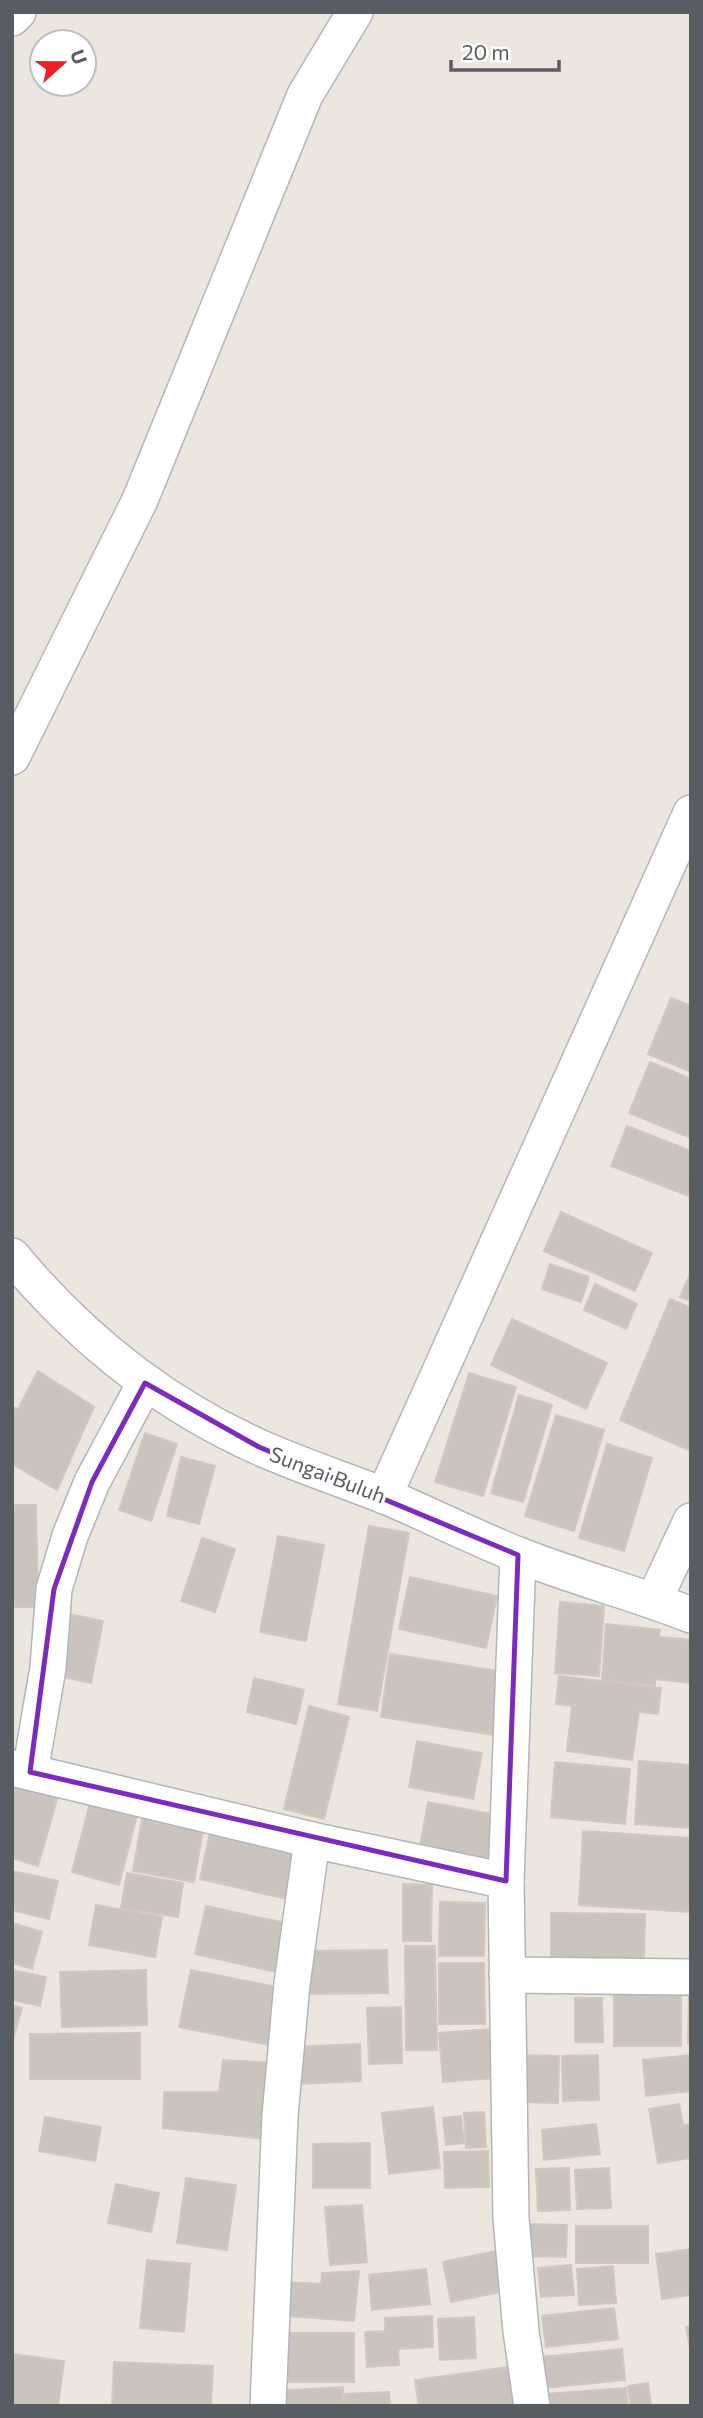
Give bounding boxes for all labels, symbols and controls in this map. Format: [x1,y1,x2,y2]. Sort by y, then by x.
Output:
north arrow [28,28,98,98]
scale bar [451,28,560,72]
text: 20 m [462,39,510,64]
text: U [66,46,93,67]
street label: Sungai Buluh [267,1440,389,1508]

